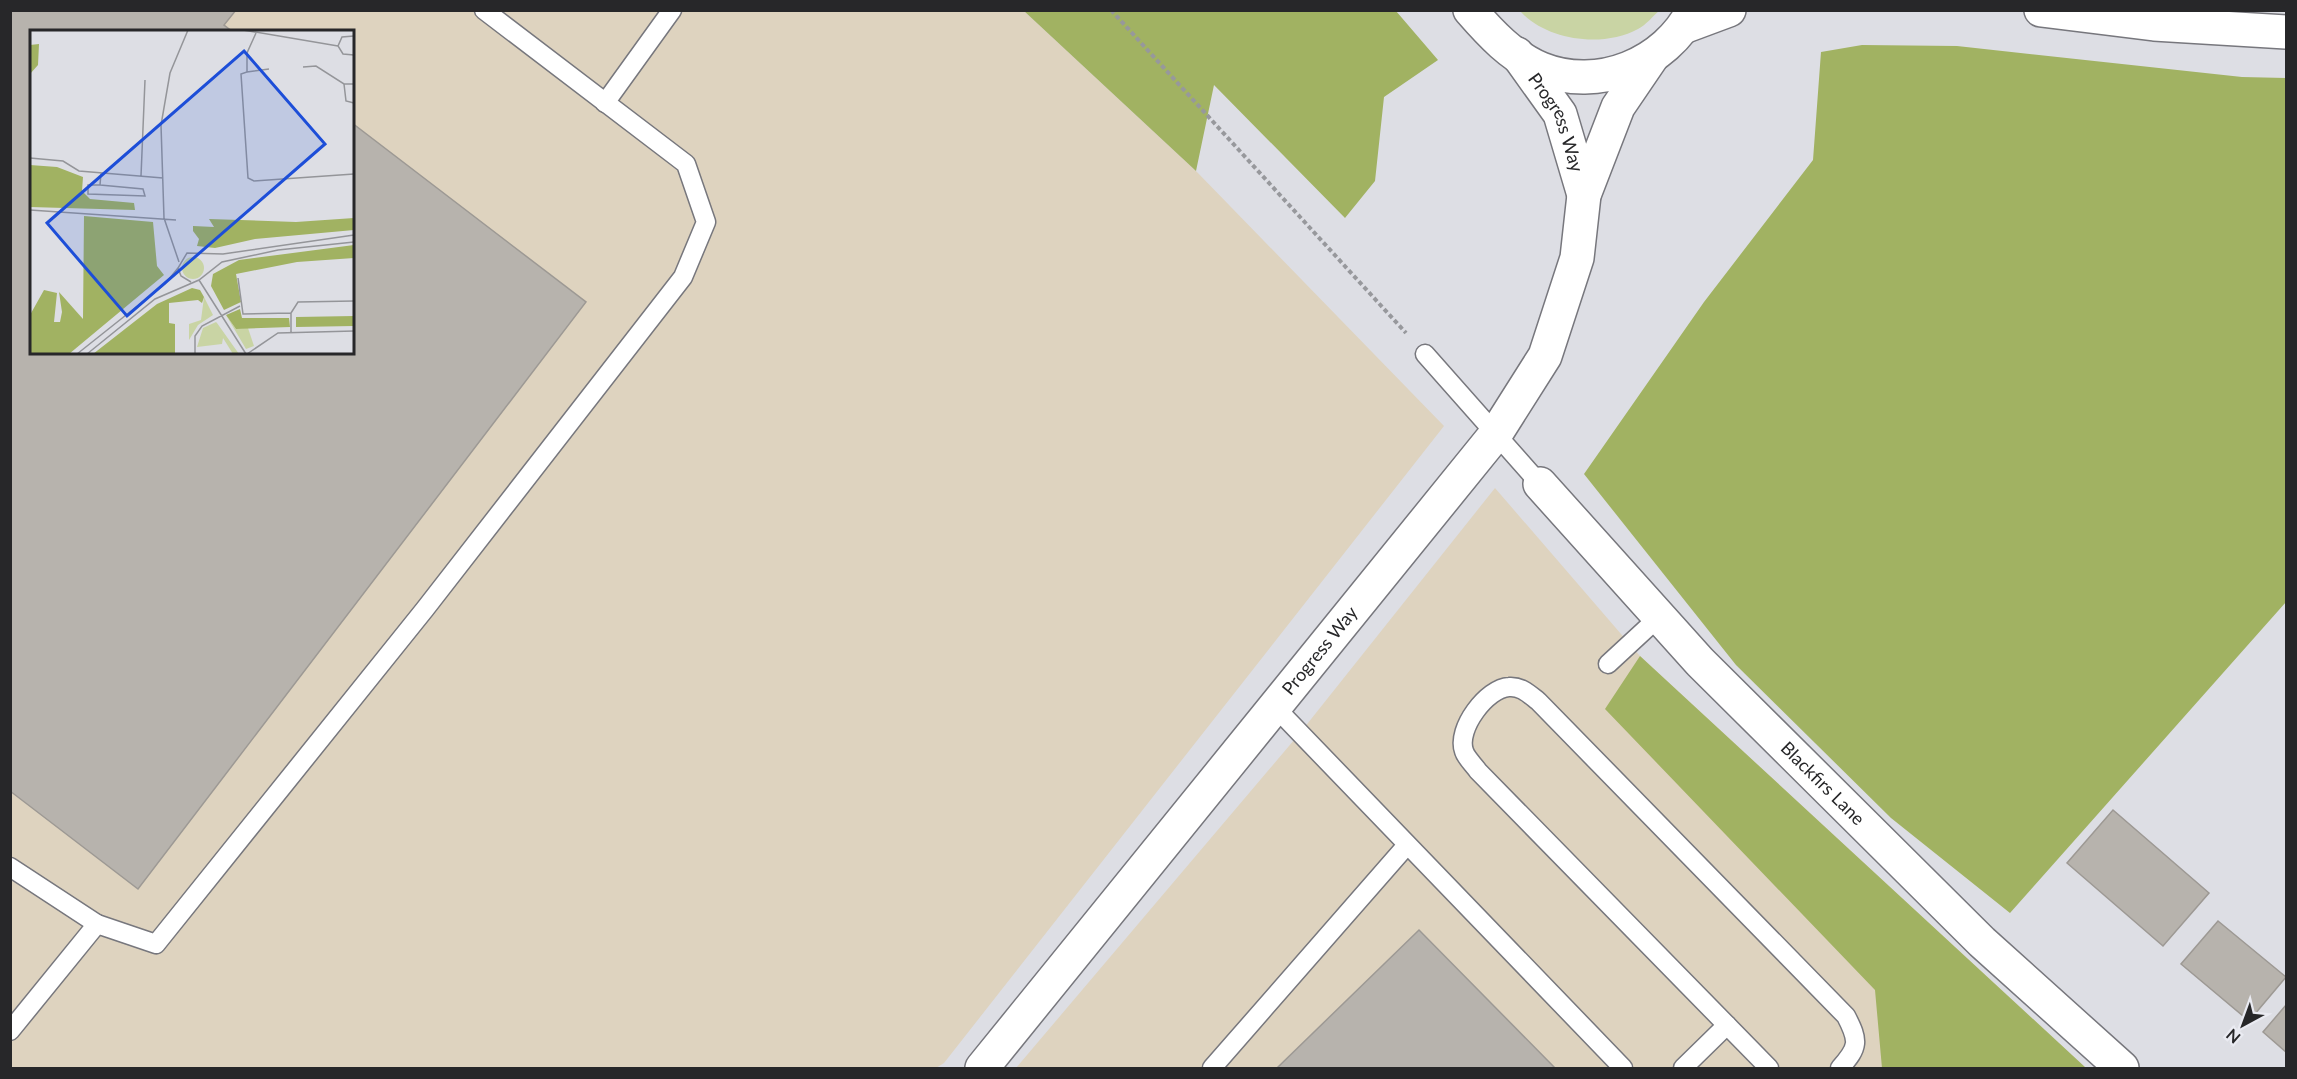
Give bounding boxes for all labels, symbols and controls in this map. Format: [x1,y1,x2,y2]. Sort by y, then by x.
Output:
inset map [30,30,354,354]
street label: Progress Way [1524,68,1589,175]
street label: Progress Way [1277,601,1362,699]
street label: Blackfirs Lane [1777,737,1870,829]
north arrow [2213,995,2273,1055]
text: N [2222,1025,2244,1048]

